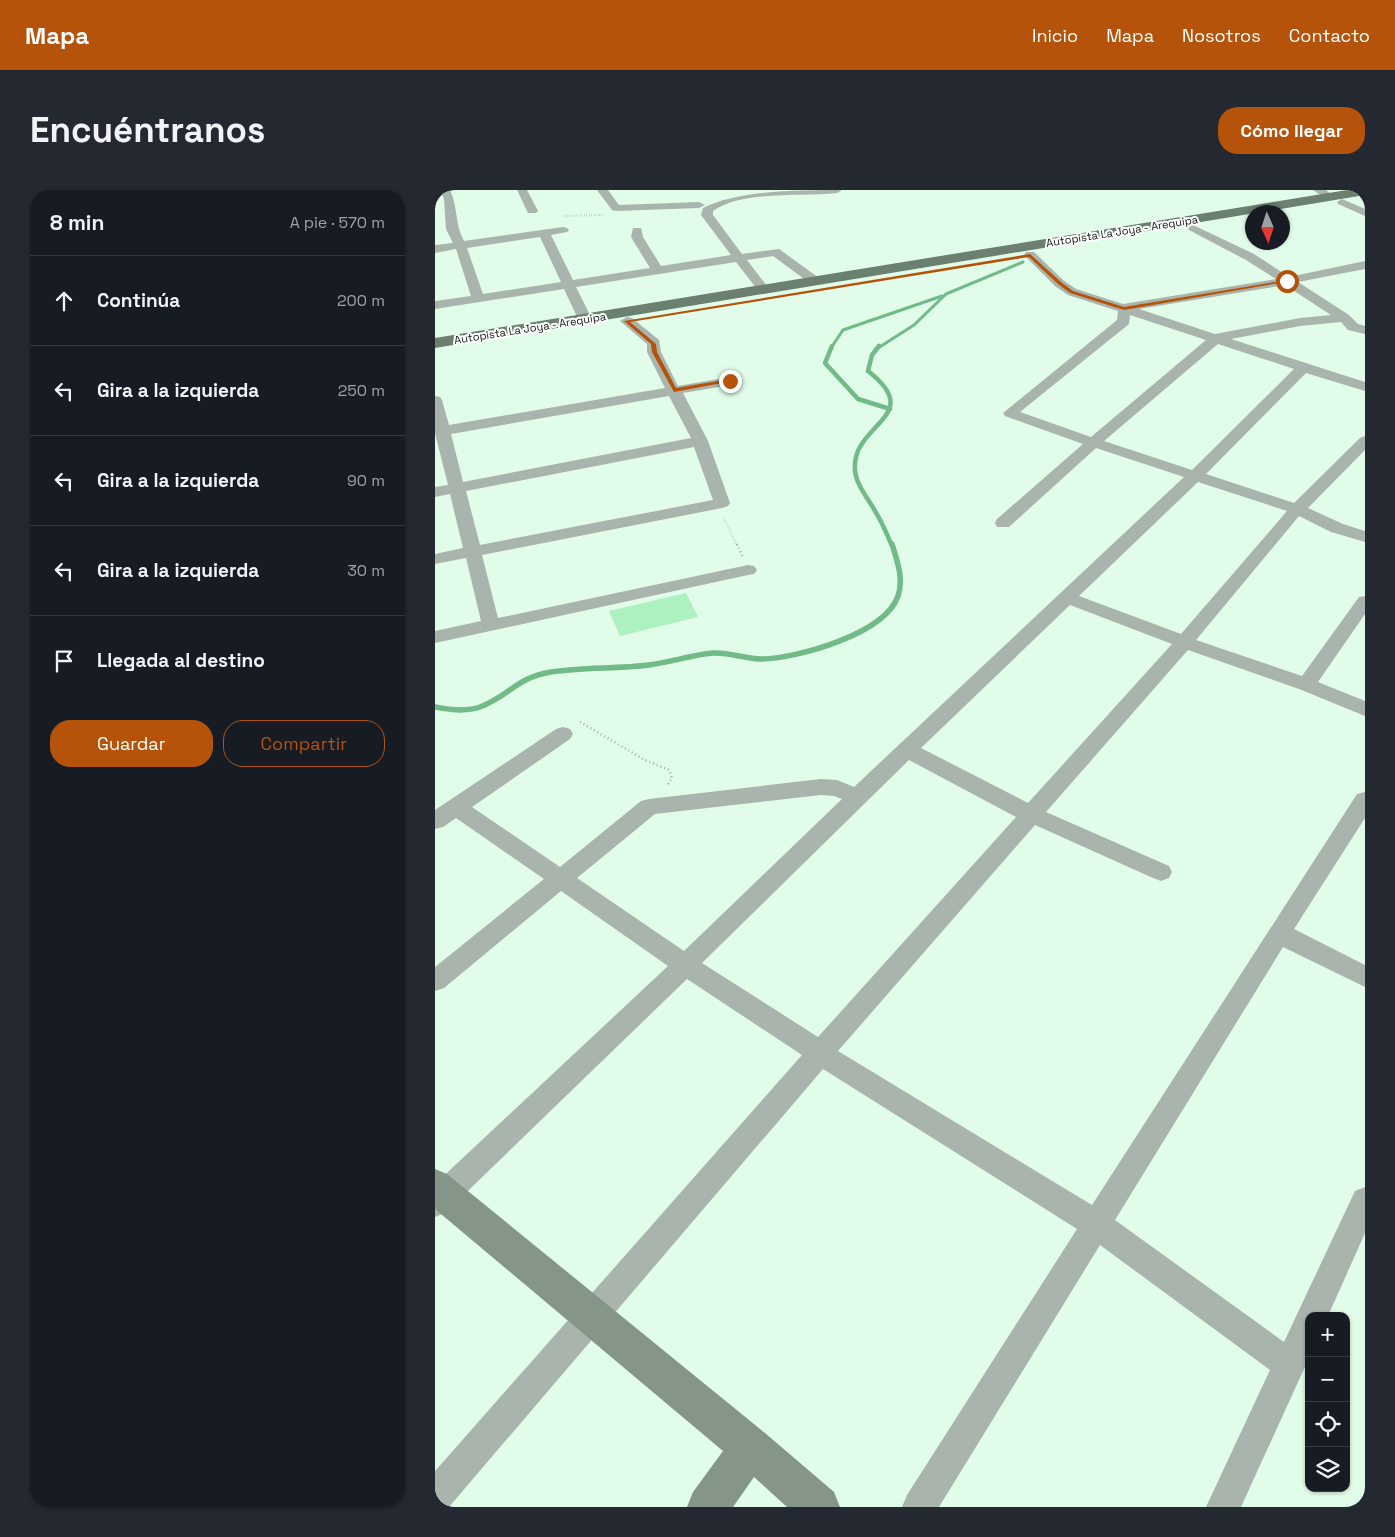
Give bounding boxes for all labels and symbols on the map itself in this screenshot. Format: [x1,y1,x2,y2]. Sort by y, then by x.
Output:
north arrow [1245,205,1290,250]
street label: Autopista La Joya - Arequipa [1045,212,1200,250]
route start [1276,270,1299,293]
street label: Autopista La Joya - Arequipa [453,309,608,347]
route end [719,370,742,393]

